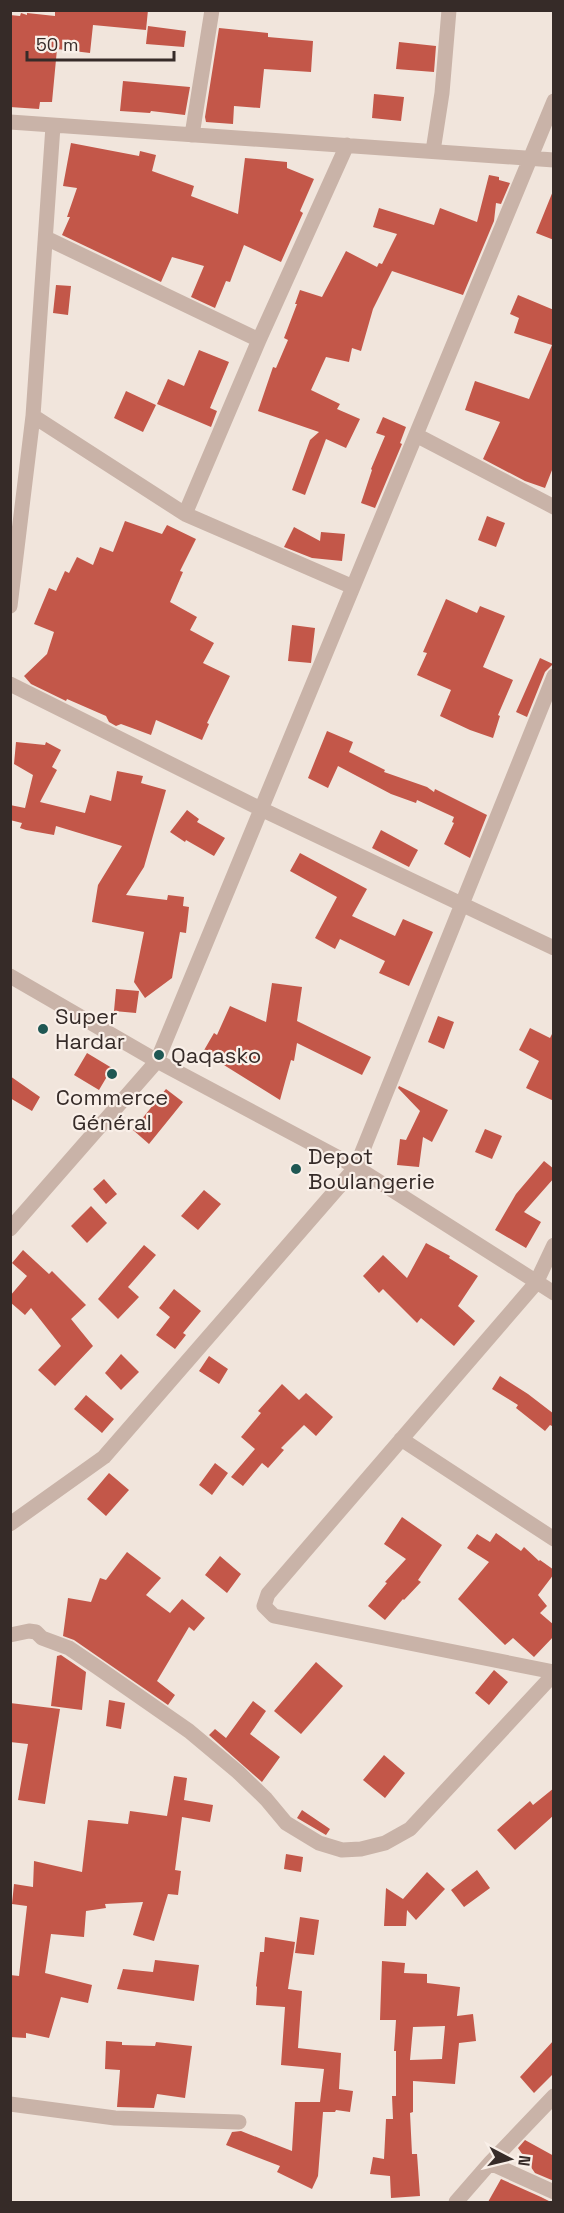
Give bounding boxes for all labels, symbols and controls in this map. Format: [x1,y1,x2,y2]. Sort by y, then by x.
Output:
scale bar [27,24,174,62]
text: 50 m [36,33,78,56]
place label: Super Hardar [55,1002,125,1055]
marker: Super Hardar [36,1022,50,1036]
place label: Qaqasko [171,1041,261,1069]
marker: Qaqasko [152,1048,166,1062]
marker: Commerce Général [105,1067,119,1081]
place label: Commerce Général [56,1083,168,1136]
place label: Depot Boulangerie [308,1142,435,1195]
marker: Depot Boulangerie [289,1162,303,1176]
north arrow [480,2129,540,2189]
text: N [513,2154,535,2167]

